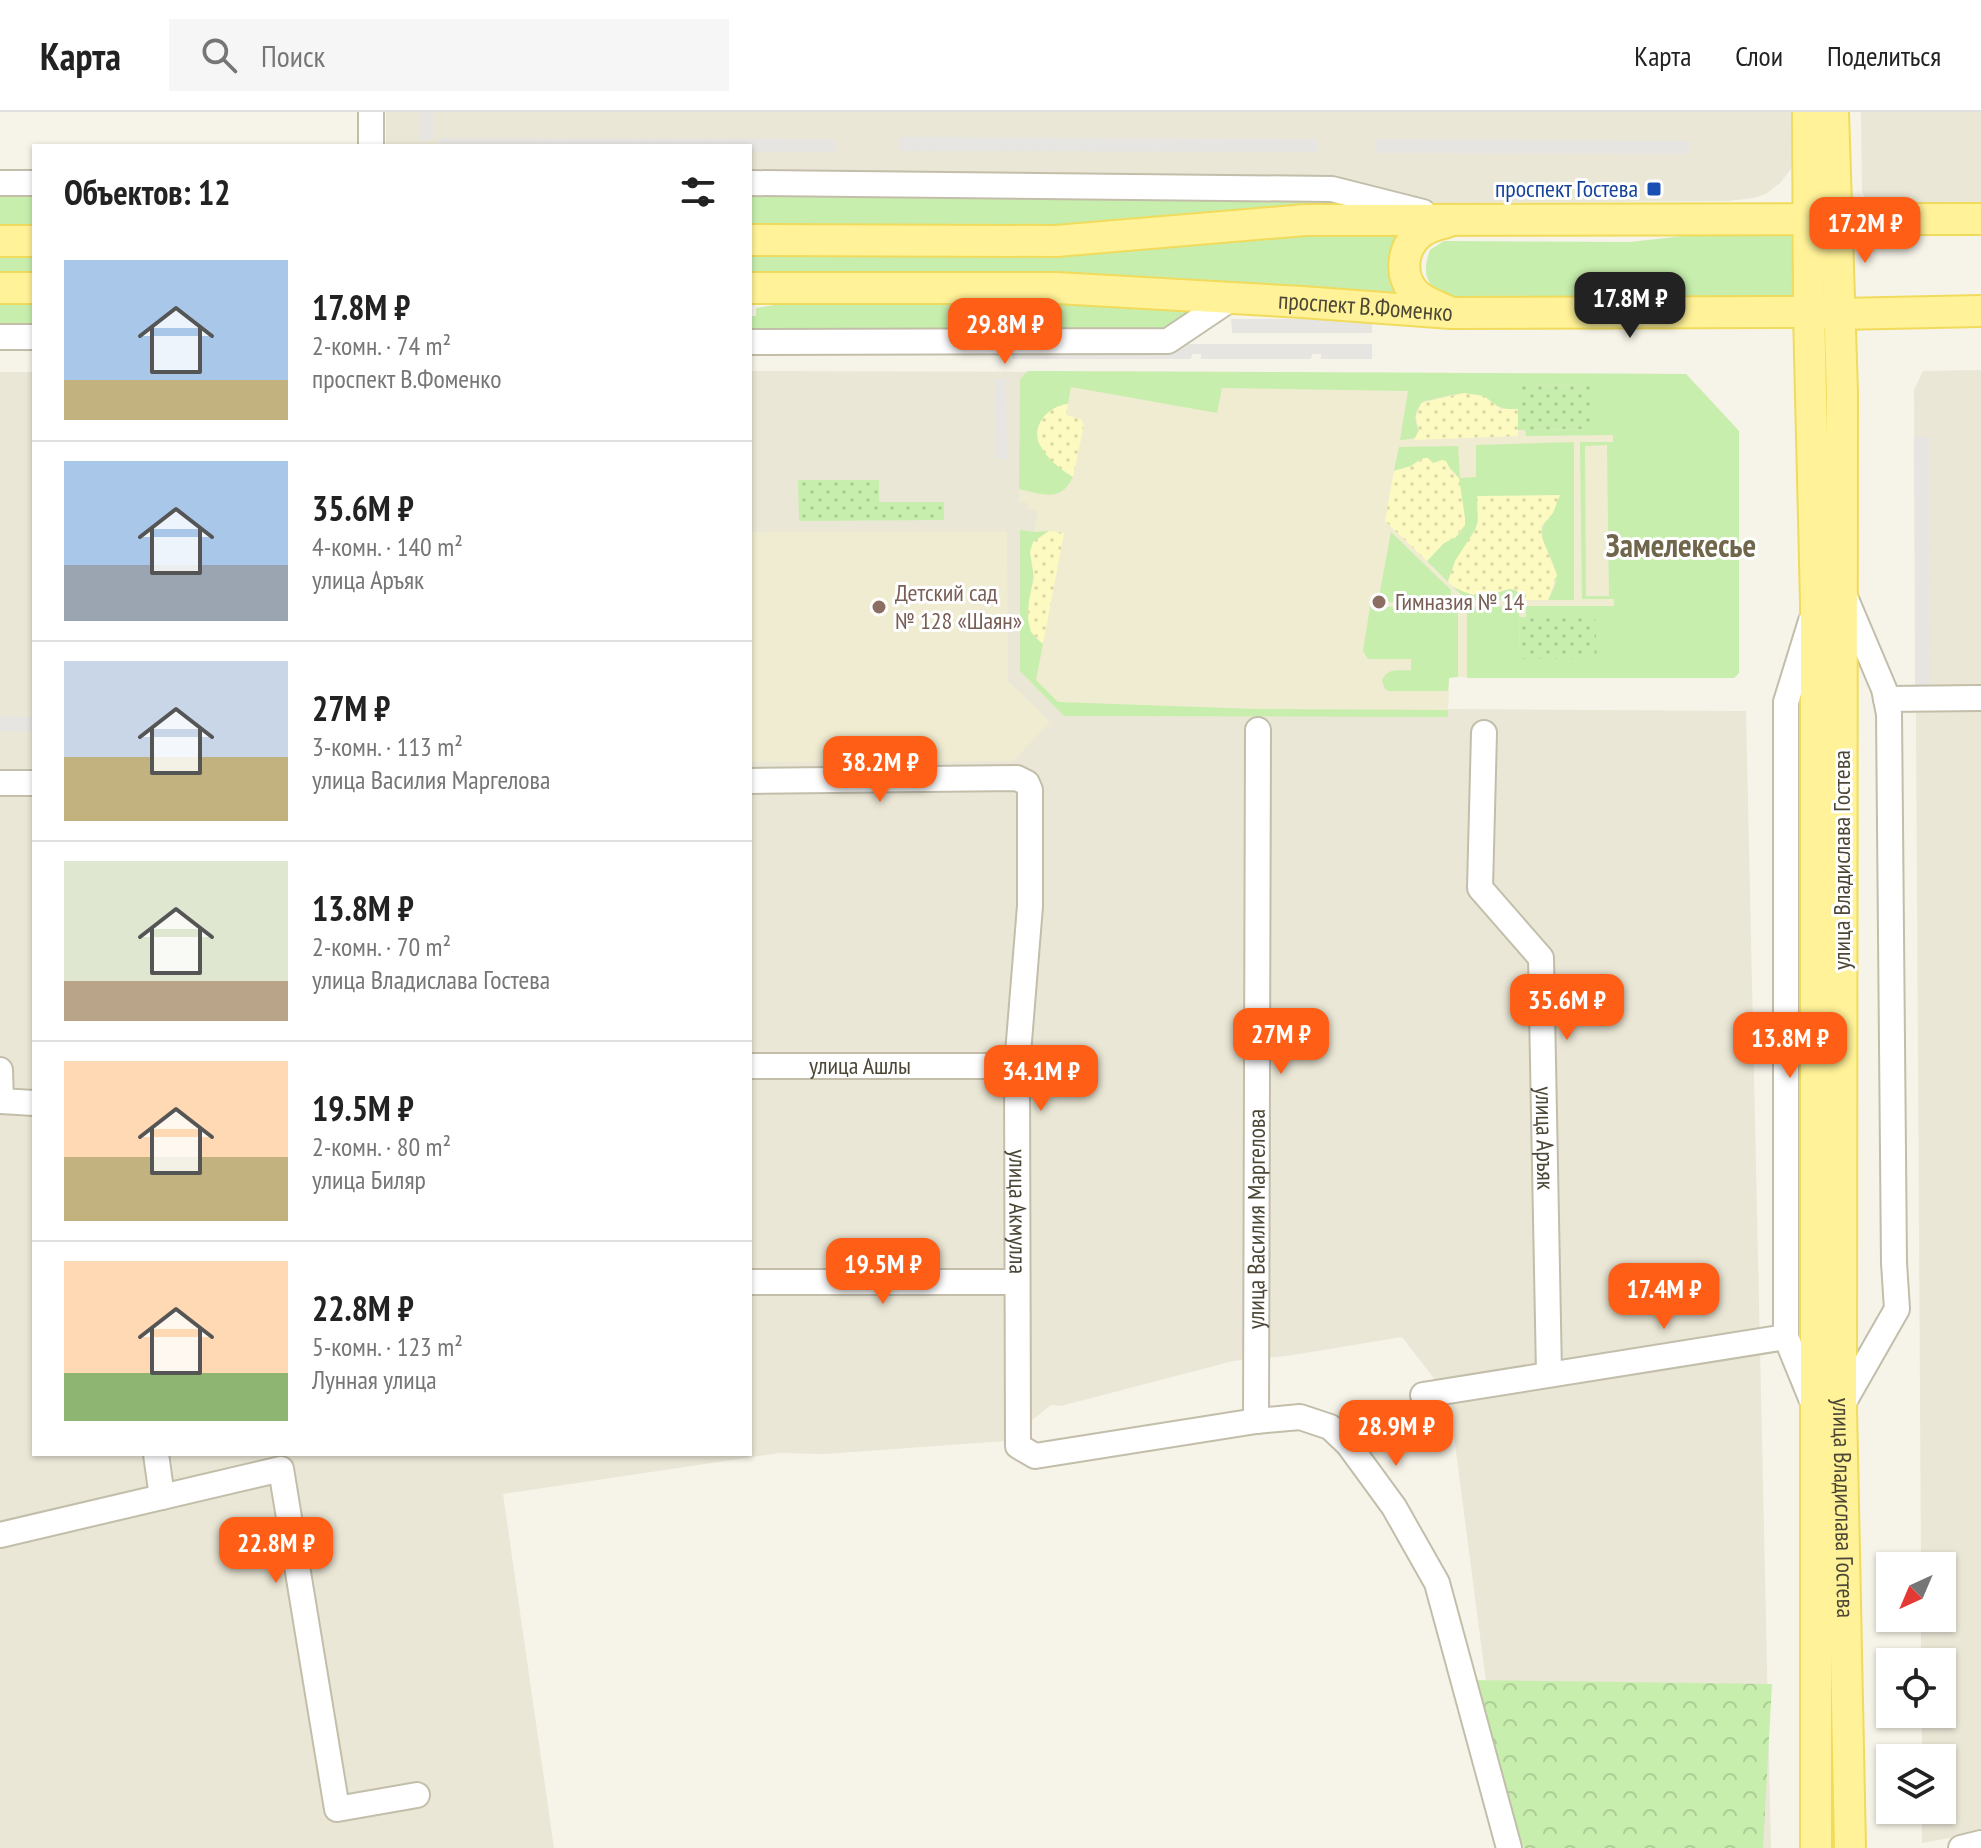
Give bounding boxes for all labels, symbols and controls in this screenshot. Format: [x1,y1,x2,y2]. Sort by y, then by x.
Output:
search box [169,19,729,91]
text: Карта [40,31,121,80]
icon: search [197,33,241,77]
text: Поиск [261,36,325,75]
text: Карта [1634,37,1691,74]
text: Слои [1735,37,1783,74]
text: Поделиться [1827,37,1941,74]
text: Объектов: 12 [64,170,231,214]
icon: filters [676,170,720,214]
place label: проспект Гостева [1495,173,1638,204]
marker: проспект Гостева [1645,180,1663,198]
pin: 17.2M ₽ [1791,197,1939,265]
text: 17.2M ₽ [1827,206,1903,239]
pin: 17.8M ₽ [1556,272,1704,340]
text: 17.8M ₽ [1592,281,1668,314]
text: 17.8M ₽ [312,285,410,329]
street label: проспект В.Фоменко [1277,285,1454,328]
icon: home [128,292,224,388]
pin: 29.8M ₽ [931,298,1079,366]
text: 29.8M ₽ [966,307,1044,340]
text: 2-комн. · 74 m² [312,329,451,362]
text: проспект В.Фоменко [312,362,501,395]
text: 35.6M ₽ [312,486,414,530]
icon: home [128,493,224,589]
district label: Замелекесье [1606,524,1756,566]
text: 4-комн. · 140 m² [312,530,463,563]
text: улица Аръяк [312,563,424,596]
place label: Детский сад № 128 «Шаян» [895,577,1022,636]
place label: Гимназия № 14 [1395,586,1525,617]
marker: Гимназия № 14 [1370,593,1388,611]
marker: Детский сад № 128 «Шаян» [870,598,888,616]
text: 27M ₽ [312,686,390,730]
icon: home [128,693,224,789]
text: 3-комн. · 113 m² [312,730,463,763]
pin: 38.2M ₽ [806,736,954,804]
text: 38.2M ₽ [841,745,919,778]
street label: улица Владислава Гостева [1826,750,1857,970]
text: улица Василия Маргелова [312,763,550,796]
text: 13.8M ₽ [312,886,414,930]
icon: home [128,893,224,989]
text: 2-комн. · 70 m² [312,930,451,963]
text: улица Владислава Гостева [312,963,550,996]
pin: 35.6M ₽ [1493,974,1641,1042]
text: 35.6M ₽ [1528,983,1606,1016]
pin: 27M ₽ [1225,1008,1337,1076]
pin: 13.8M ₽ [1716,1012,1864,1080]
text: 27M ₽ [1251,1017,1311,1050]
text: 13.8M ₽ [1751,1021,1829,1054]
pin: 34.1M ₽ [967,1045,1115,1113]
street label: улица Ашлы [809,1050,911,1081]
text: 34.1M ₽ [1002,1054,1080,1087]
text: 19.5M ₽ [312,1086,414,1130]
street label: улица Аръяк [1528,1086,1561,1191]
icon: home [128,1093,224,1189]
street label: улица Василия Маргелова [1240,1109,1272,1329]
text: 2-комн. · 80 m² [312,1130,451,1163]
street label: улица Акмулла [1002,1149,1034,1274]
text: улица Биляр [312,1163,426,1196]
pin: 19.5M ₽ [809,1238,957,1306]
text: 19.5M ₽ [844,1247,922,1280]
pin: 17.4M ₽ [1590,1263,1738,1331]
text: 17.4M ₽ [1626,1272,1702,1305]
text: 22.8M ₽ [312,1286,414,1330]
icon: home [128,1293,224,1389]
text: 5-комн. · 123 m² [312,1330,463,1363]
text: Лунная улица [312,1363,437,1396]
street label: улица Владислава Гостева [1826,1398,1861,1618]
pin: 28.9M ₽ [1322,1400,1470,1468]
text: 28.9M ₽ [1357,1409,1435,1442]
pin: 22.8M ₽ [202,1517,350,1585]
text: 22.8M ₽ [237,1526,315,1559]
north arrow [1876,1552,1956,1632]
map controls [1876,1552,1956,1824]
button: locate [1876,1648,1956,1728]
button: layers [1876,1744,1956,1824]

